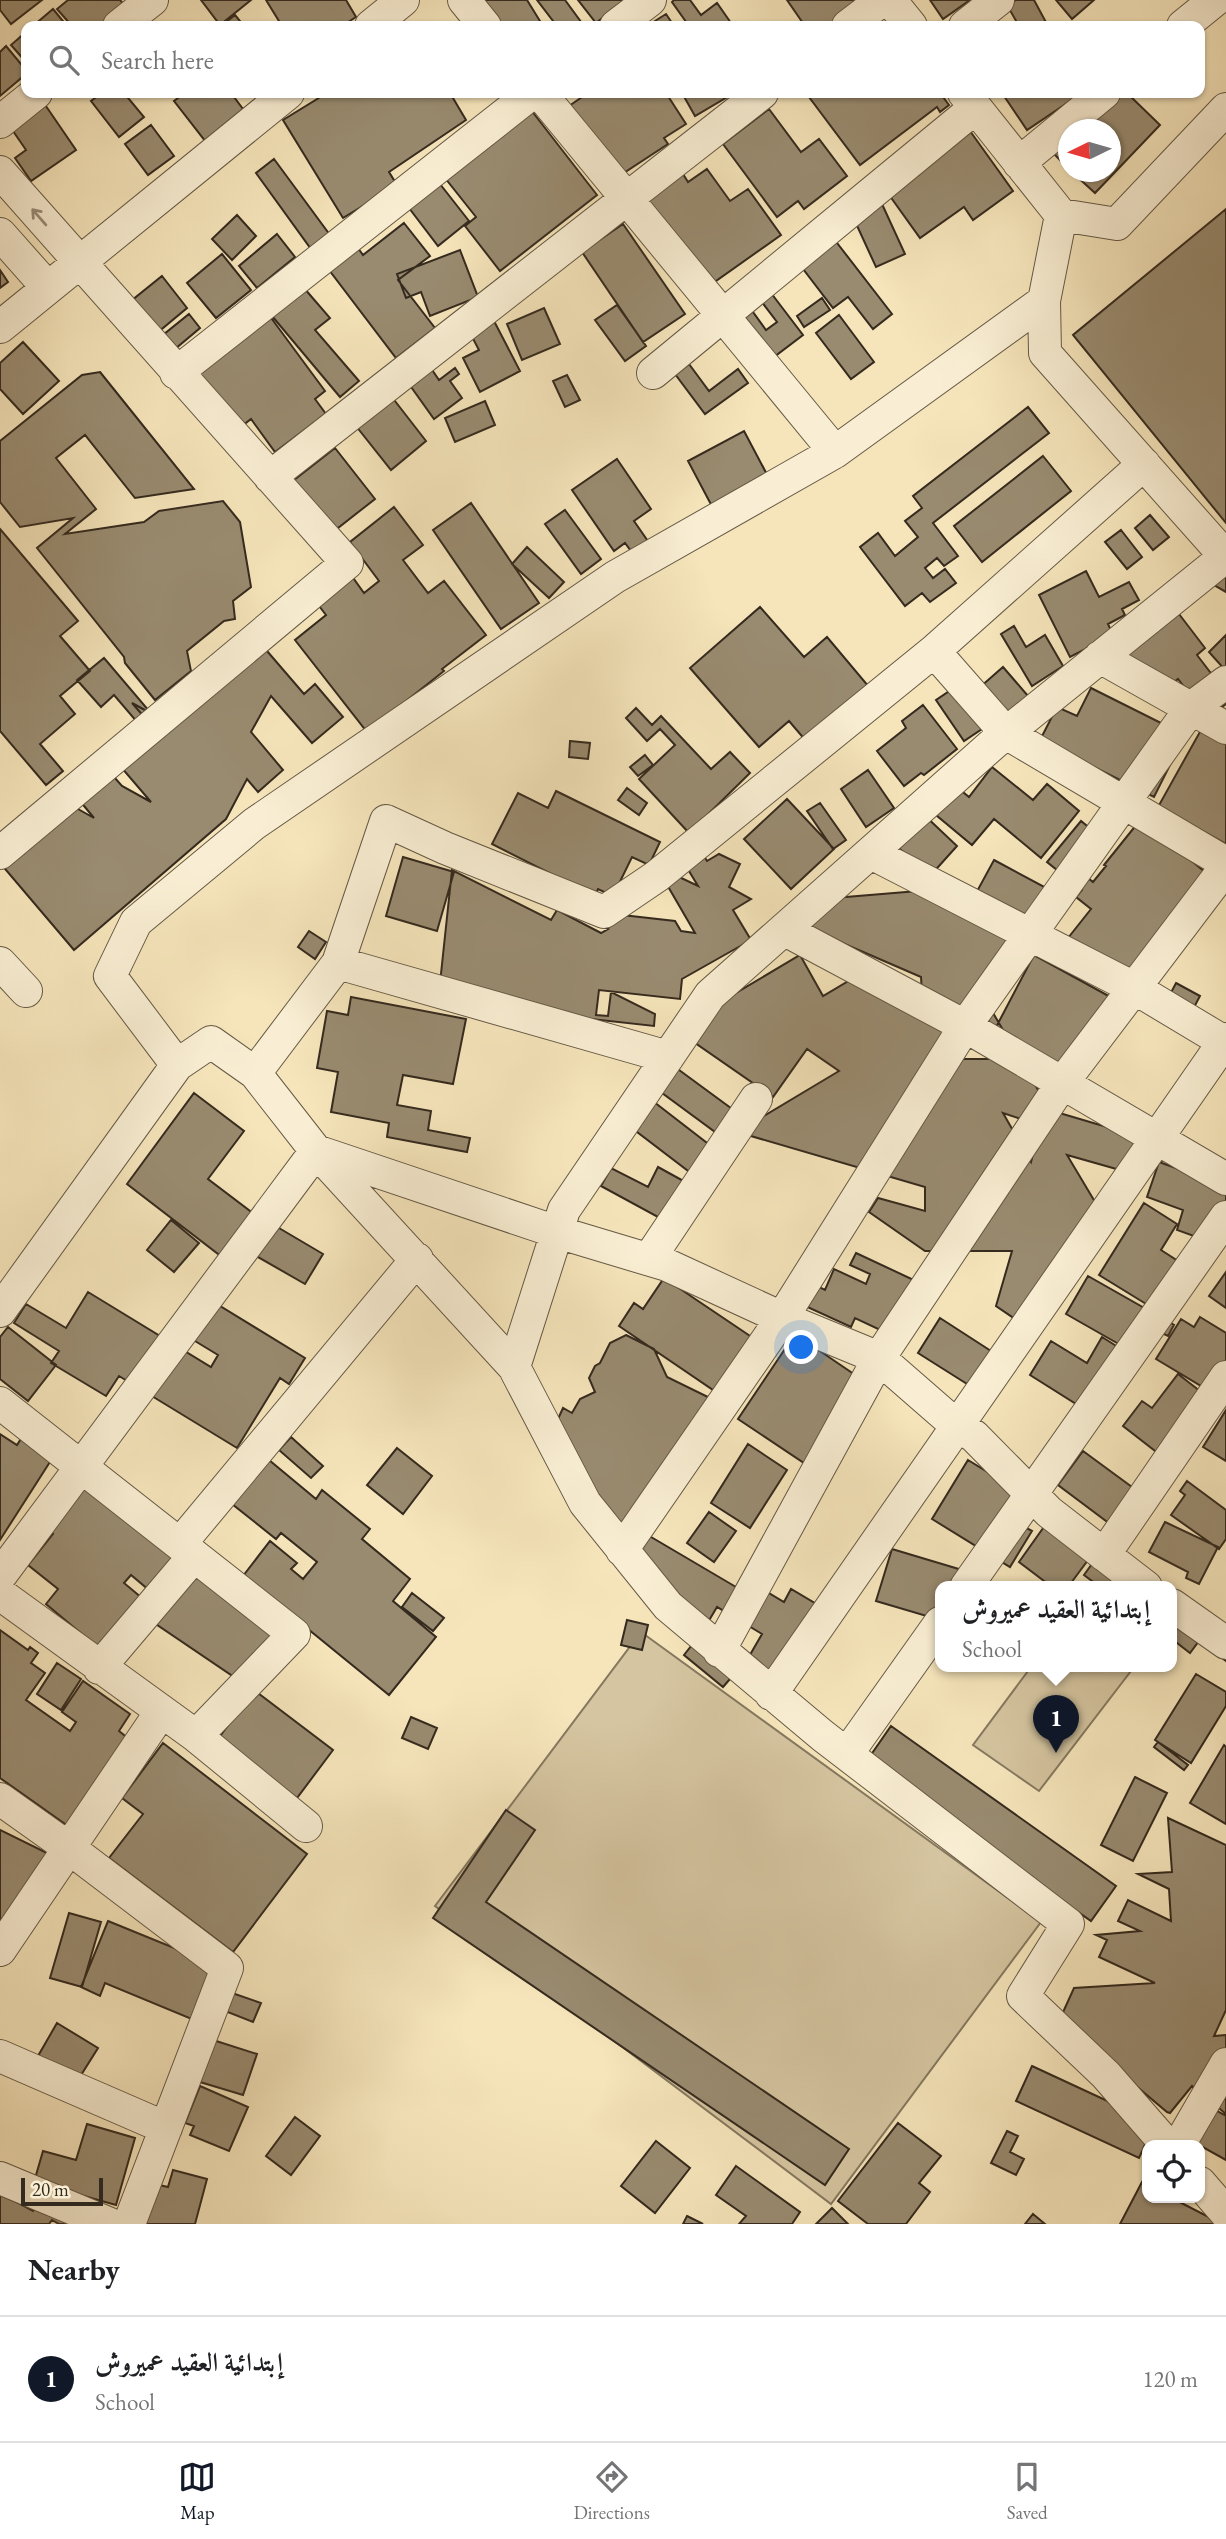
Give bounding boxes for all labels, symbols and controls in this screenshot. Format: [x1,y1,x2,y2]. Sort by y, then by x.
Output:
search box [21,21,1205,98]
icon: search [45,41,83,79]
text: Search here [101,43,214,77]
north arrow [1058,119,1121,182]
one-way arrow [31,209,47,227]
your location [784,1330,818,1364]
popup [935,1581,1177,1672]
text: إبتدائية العقيد عميروش [962,1592,1150,1626]
text: School [962,1634,1022,1664]
pin: 1 [1033,1695,1079,1753]
map controls [1142,2140,1205,2203]
button: locate [1142,2140,1205,2203]
scale bar [21,2175,103,2207]
text: 20 m [32,2177,69,2202]
text: Nearby [28,2250,120,2289]
text: إبتدائية العقيد عميروش [95,2345,283,2379]
text: 1 [45,2364,57,2394]
text: 120 m [1142,2364,1198,2394]
text: School [95,2387,155,2417]
tab: Map [178,2458,216,2525]
tab: Directions [573,2458,650,2525]
tab: Saved [1007,2458,1048,2525]

